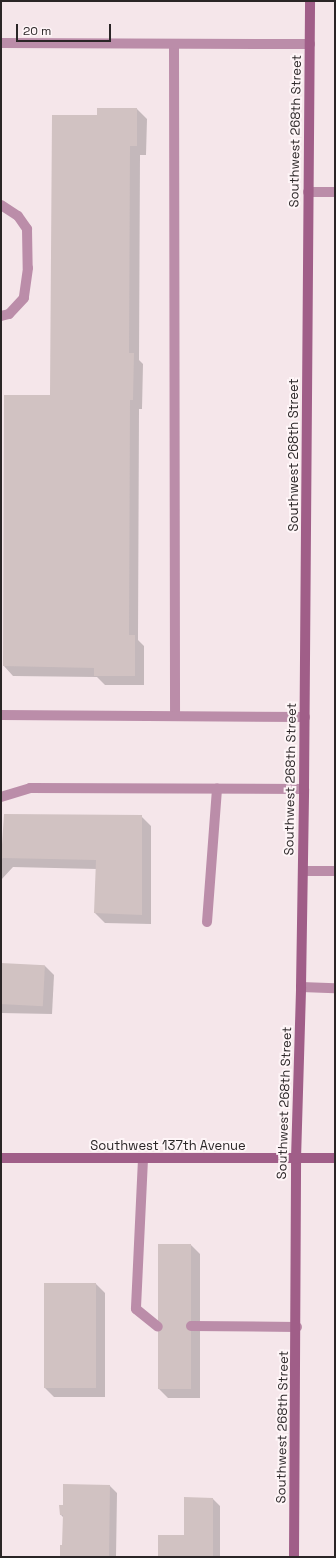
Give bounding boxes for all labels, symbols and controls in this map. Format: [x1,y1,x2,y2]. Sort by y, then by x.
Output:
scale bar [18,16,113,42]
text: 20 m [23,23,51,39]
street label: Southwest 268th Street [287,54,305,208]
street label: Southwest 268th Street [286,379,302,531]
street label: Southwest 268th Street [282,702,300,856]
street label: Southwest 268th Street [275,1026,295,1180]
street label: Southwest 137th Avenue [90,1138,246,1154]
street label: Southwest 268th Street [274,1350,292,1504]

